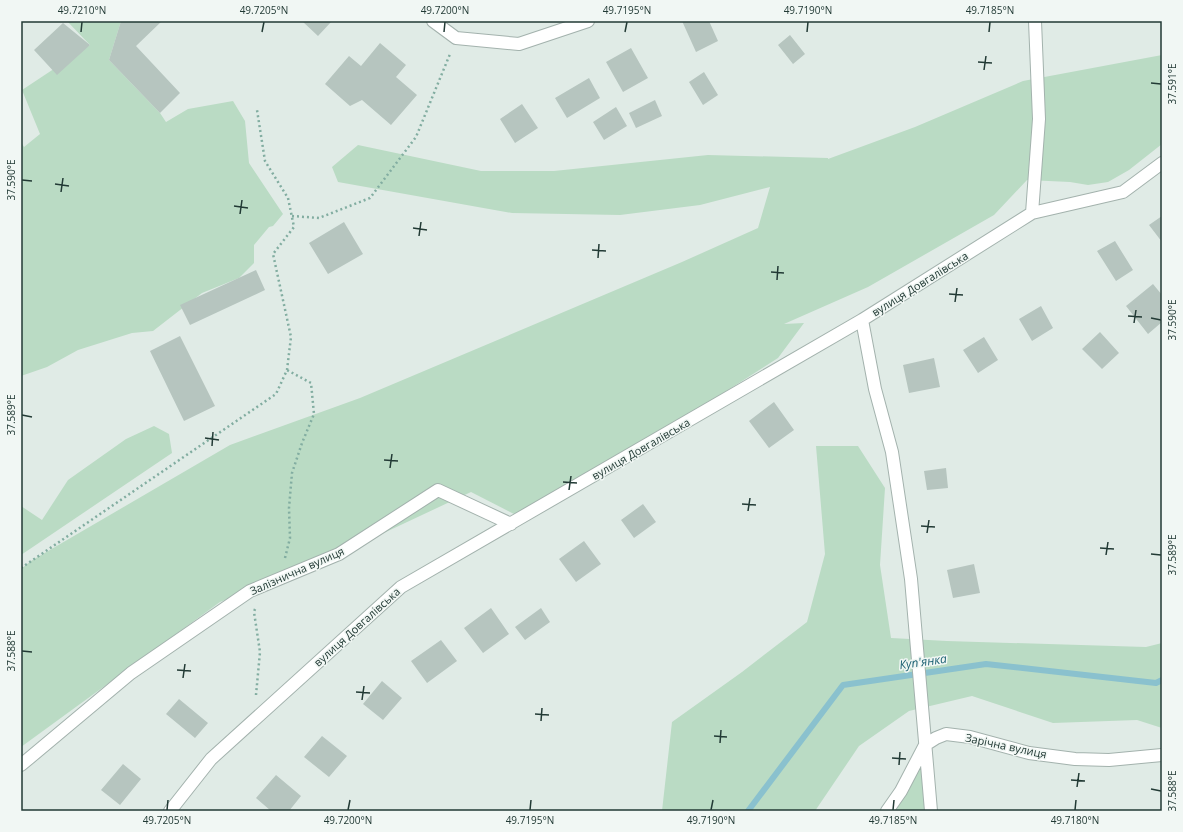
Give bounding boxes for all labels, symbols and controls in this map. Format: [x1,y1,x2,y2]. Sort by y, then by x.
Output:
text: 49.7210°N [58,3,106,17]
text: 49.7205°N [240,3,288,17]
text: 49.7200°N [421,3,469,17]
text: 49.7195°N [603,3,651,17]
text: 49.7190°N [784,3,832,17]
text: 49.7185°N [966,3,1014,17]
text: 37.591°E [1165,63,1179,105]
text: 37.590°E [4,159,18,201]
street label: вулиця Довгалівська [869,248,971,319]
text: 37.590°E [1165,299,1179,341]
text: 37.589°E [4,394,18,436]
street label: вулиця Довгалівська [589,414,693,483]
text: 37.589°E [1165,534,1179,576]
street label: Залізнична вулиця [247,543,346,598]
street label: вулиця Довгалівська [310,584,403,669]
text: 37.588°E [4,630,18,672]
water label: Куп'янка [898,650,948,673]
street label: Зарічна вулиця [964,730,1048,761]
text: 37.588°E [1165,770,1179,812]
text: 49.7205°N [143,813,191,827]
text: 49.7200°N [324,813,372,827]
text: 49.7195°N [506,813,554,827]
text: 49.7190°N [687,813,735,827]
text: 49.7185°N [869,813,917,827]
text: 49.7180°N [1051,813,1099,827]

